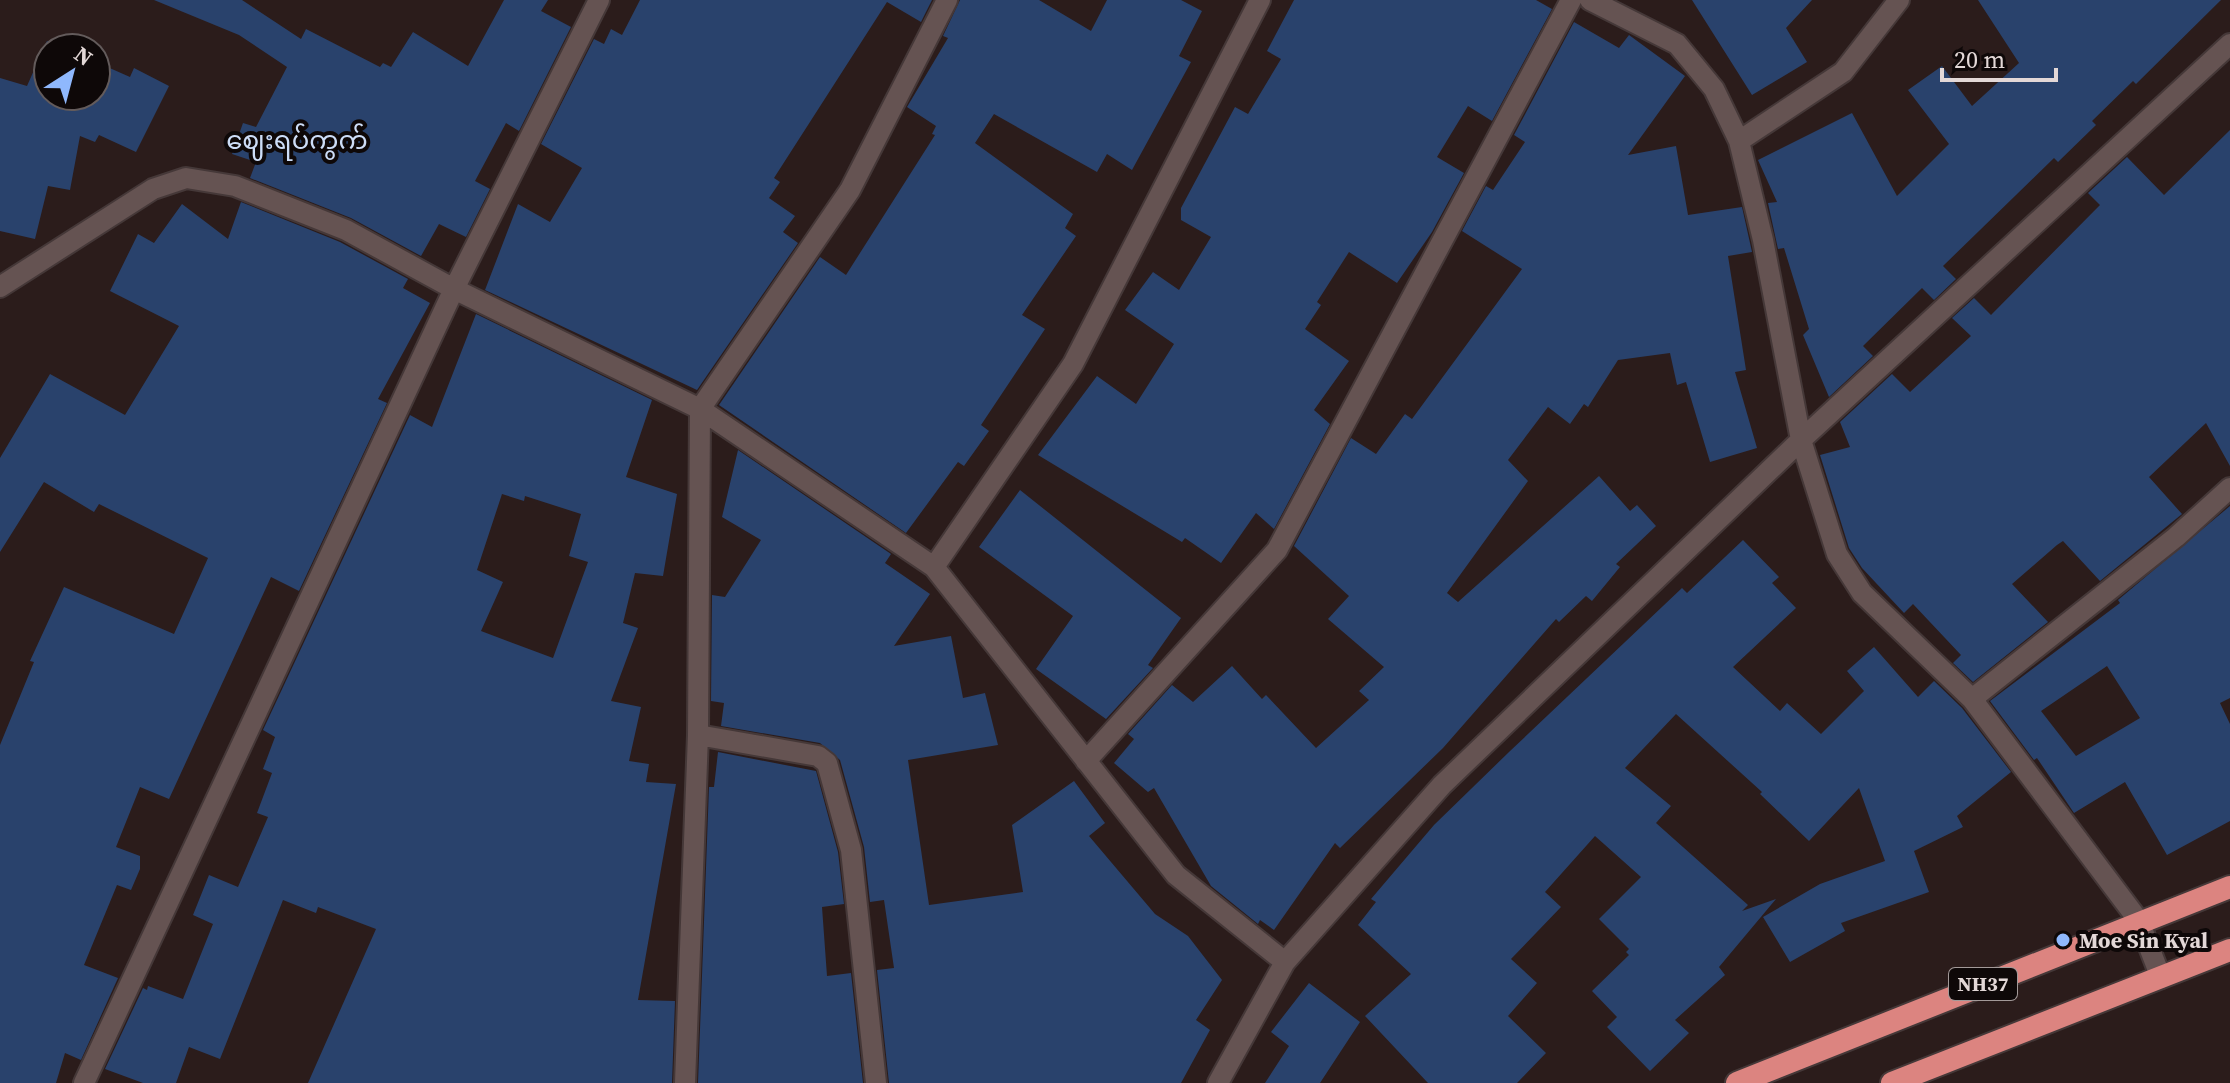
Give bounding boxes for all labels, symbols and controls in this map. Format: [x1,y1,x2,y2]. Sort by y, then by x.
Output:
north arrow [32,32,112,112]
scale bar [1942,32,2056,82]
text: N [68,39,99,73]
text: 20 m [1954,43,2005,76]
district label: ဈေးရပ်ကွက် [226,122,368,161]
place label: Moe Sin Kyal [2079,925,2208,955]
marker: Moe Sin Kyal [2054,931,2072,949]
road number: NH37 [1949,968,2017,1000]

